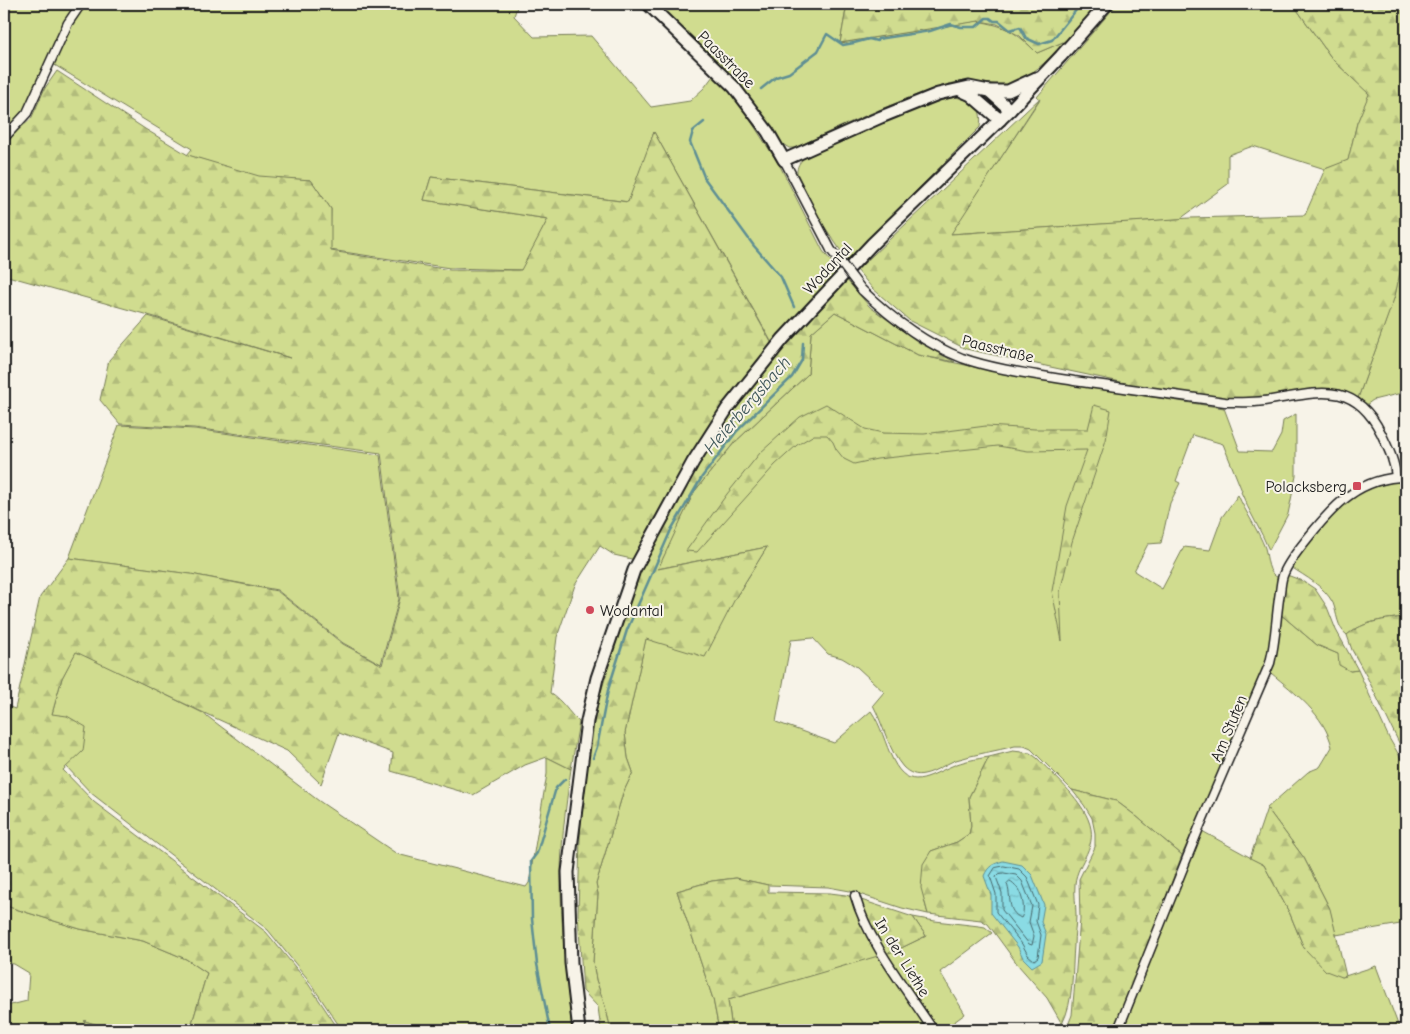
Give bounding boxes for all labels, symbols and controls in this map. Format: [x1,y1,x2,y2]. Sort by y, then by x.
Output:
street label: Paasstraße [694,27,759,92]
street label: Wodantal [800,239,856,298]
street label: Paasstraße [960,331,1036,367]
water label: Heierbergsbach [699,352,795,458]
place label: Polacksberg [1265,478,1347,496]
marker: Polacksberg [1351,480,1363,492]
place label: Wodantal [600,602,663,620]
marker: Wodantal [584,604,596,616]
street label: Am Stuten [1207,692,1251,764]
street label: In der Liethe [871,915,933,1000]

